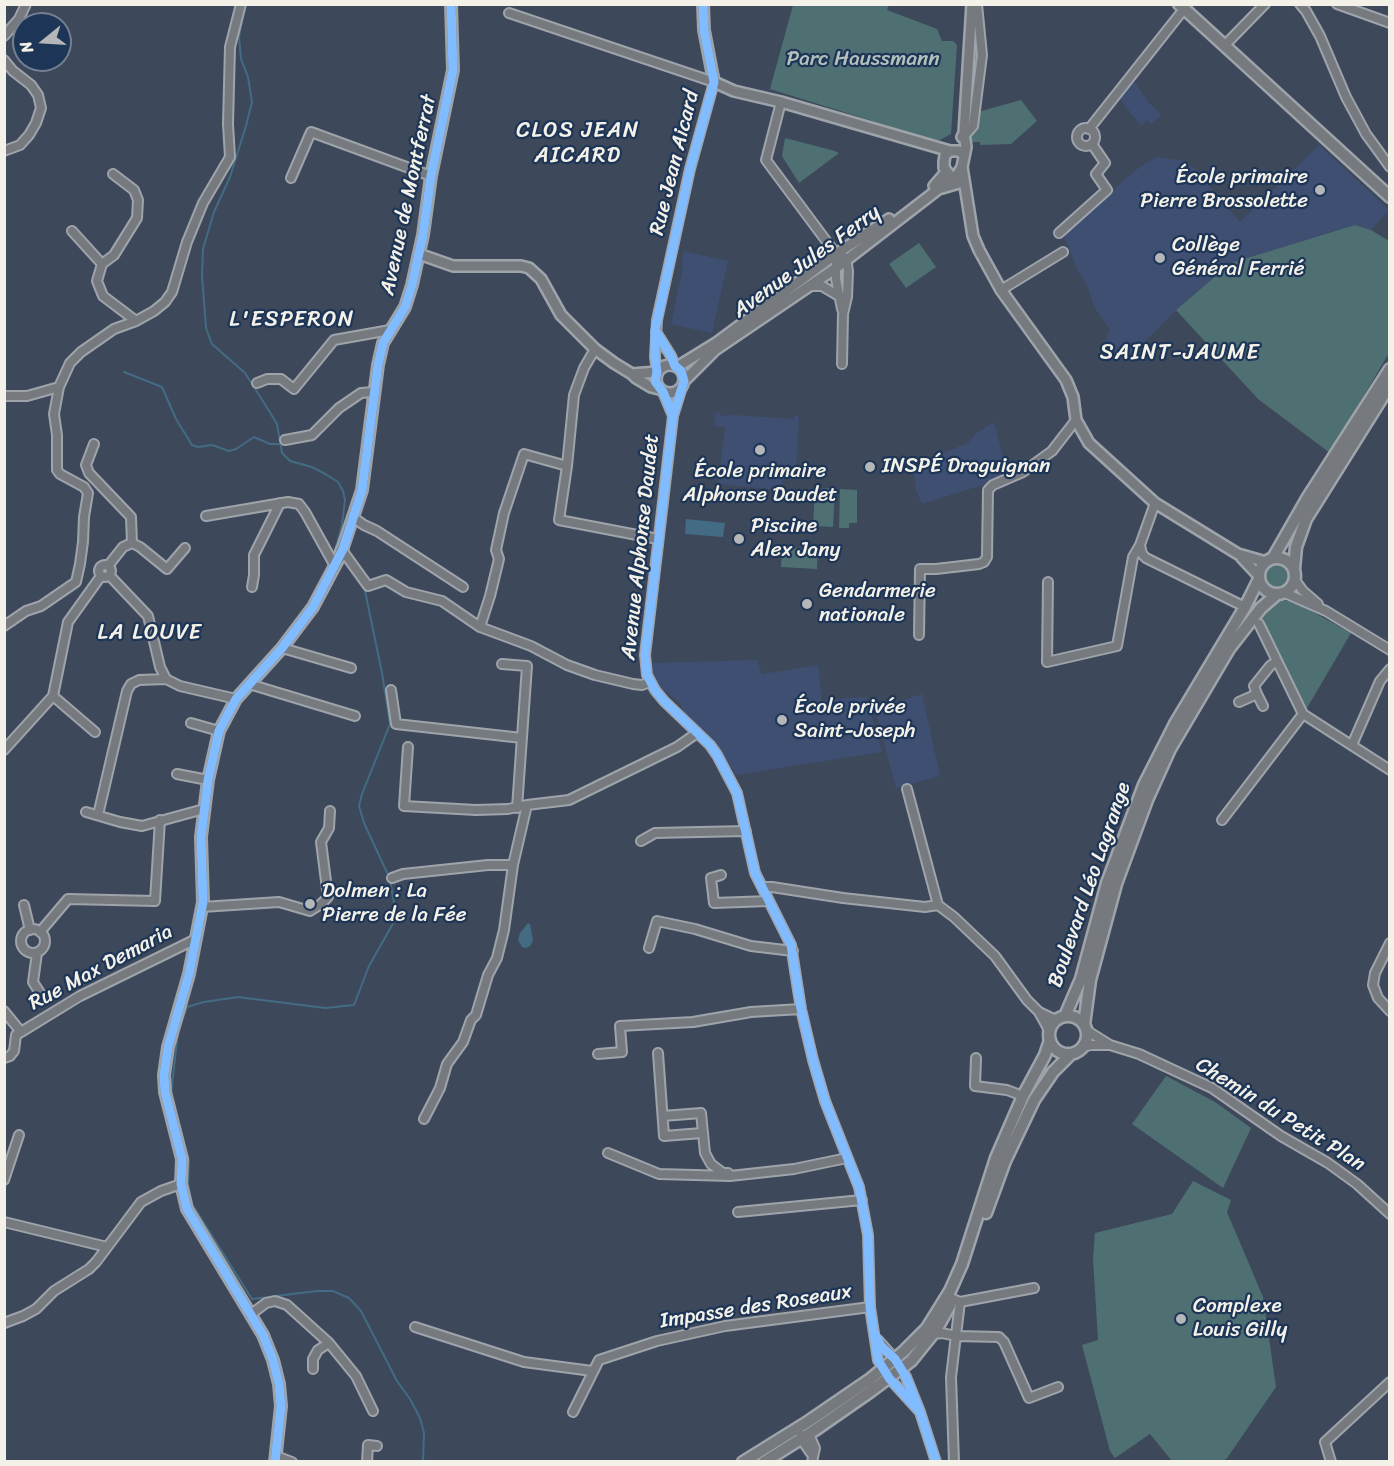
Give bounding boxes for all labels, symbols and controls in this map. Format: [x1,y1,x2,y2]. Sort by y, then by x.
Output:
north arrow [12,12,72,72]
text: N [11,37,42,57]
park label: Parc Haussmann [786,47,940,73]
street label: Rue Jean Aicard [645,88,705,238]
street label: Avenue de Montferrat [375,92,443,298]
district label: CLOS JEAN AICARD [517,118,639,170]
place label: École primaire Pierre Brossolette [1140,165,1308,215]
marker: École primaire Pierre Brossolette [1313,183,1327,197]
street label: Avenue Jules Ferry [729,200,885,324]
place label: Collège Général Ferrié [1172,233,1305,283]
marker: Collège Général Ferrié [1153,251,1167,265]
district label: L'ESPERON [229,307,355,333]
district label: SAINT-JAUME [1101,340,1259,366]
street label: Avenue Alphonse Daudet [617,433,665,661]
marker: École primaire Alphonse Daudet [753,443,767,457]
place label: INSPÉ Draguignan [882,454,1050,480]
place label: École primaire Alphonse Daudet [683,459,837,509]
marker: INSPÉ Draguignan [863,460,877,474]
place label: Piscine Alex Jany [751,514,840,564]
marker: Piscine Alex Jany [732,532,746,546]
place label: Gendarmerie nationale [819,579,936,629]
marker: Gendarmerie nationale [800,597,814,611]
district label: LA LOUVE [97,620,203,646]
place label: École privée Saint-Joseph [794,695,916,745]
marker: École privée Saint-Joseph [775,713,789,727]
street label: Boulevard Léo Lagrange [1043,779,1137,991]
place label: Dolmen : La Pierre de la Fée [322,879,466,929]
marker: Dolmen : La Pierre de la Fée [303,897,317,911]
street label: Rue Max Demaria [25,920,177,1016]
street label: Chemin du Petit Plan [1191,1053,1369,1177]
street label: Impasse des Roseaux [658,1279,854,1335]
place label: Complexe Louis Gilly [1193,1294,1287,1344]
marker: Complexe Louis Gilly [1174,1312,1188,1326]

